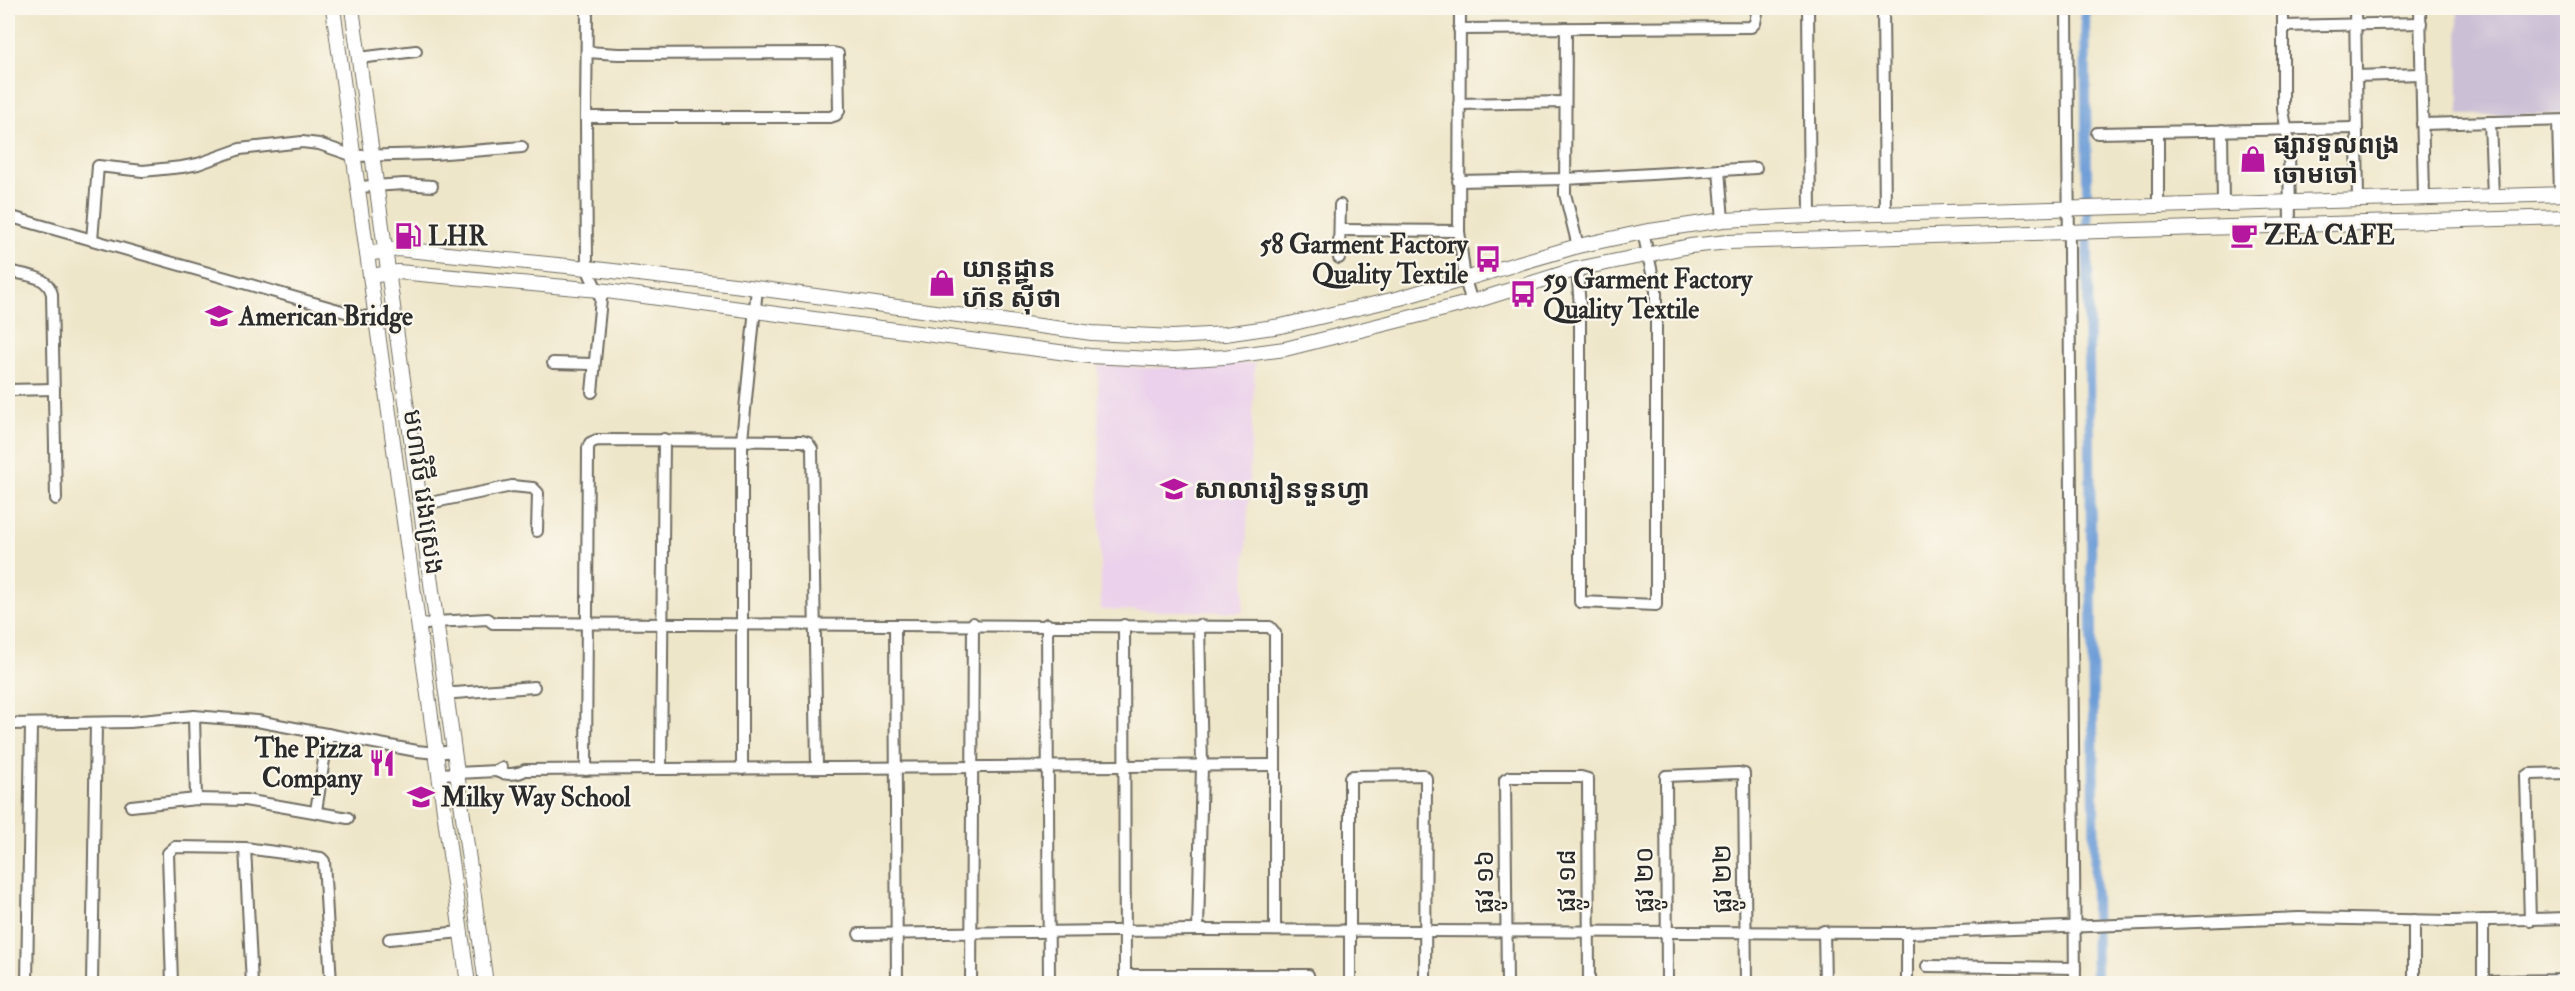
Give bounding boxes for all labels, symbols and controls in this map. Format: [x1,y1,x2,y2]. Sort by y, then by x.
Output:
place label: ផ្សារទួលពង្រ ចោមចៅ [2273,129,2400,191]
shop icon: ផ្សារទួលពង្រ ចោមចៅ [2238,144,2268,174]
cafe icon: ZEA CAFE [2229,220,2259,250]
place label: ZEA CAFE [2264,220,2395,252]
fuel station icon: LHR [393,221,423,251]
place label: LHR [428,221,488,253]
place label: 58 Garment Factory Quality Textile [1260,229,1470,292]
bus stop icon: 58 Garment Factory Quality Textile [1473,244,1503,274]
place label: យាន្ដដ្ឋាន ហ៊ន ស៊ីថា [962,253,1061,315]
place label: 59 Garment Factory Quality Textile [1543,264,1754,327]
shop icon: យាន្ដដ្ឋាន ហ៊ន ស៊ីថា [927,268,957,298]
bus stop icon: 59 Garment Factory Quality Textile [1508,279,1538,309]
school or university icon: American Bridge [204,301,234,331]
place label: American Bridge [238,301,413,334]
street label: មហាវិថី វេងស្រេង [396,407,451,577]
place label: សាលារៀនទួនហ្វា [1194,472,1370,506]
school or university icon: សាលារៀនទួនហ្វា [1159,474,1189,504]
place label: The Pizza Company [254,733,364,796]
restaurant icon: The Pizza Company [367,748,397,778]
school or university icon: Milky Way School [406,782,436,812]
place label: Milky Way School [440,782,631,815]
street label: ផ្លូវ ២២ [1706,844,1746,914]
street label: ផ្លូវ ២០ [1628,846,1668,914]
street label: ផ្លូវ ១៨ [1551,849,1590,913]
street label: ផ្លូវ ១៦ [1469,850,1508,914]

